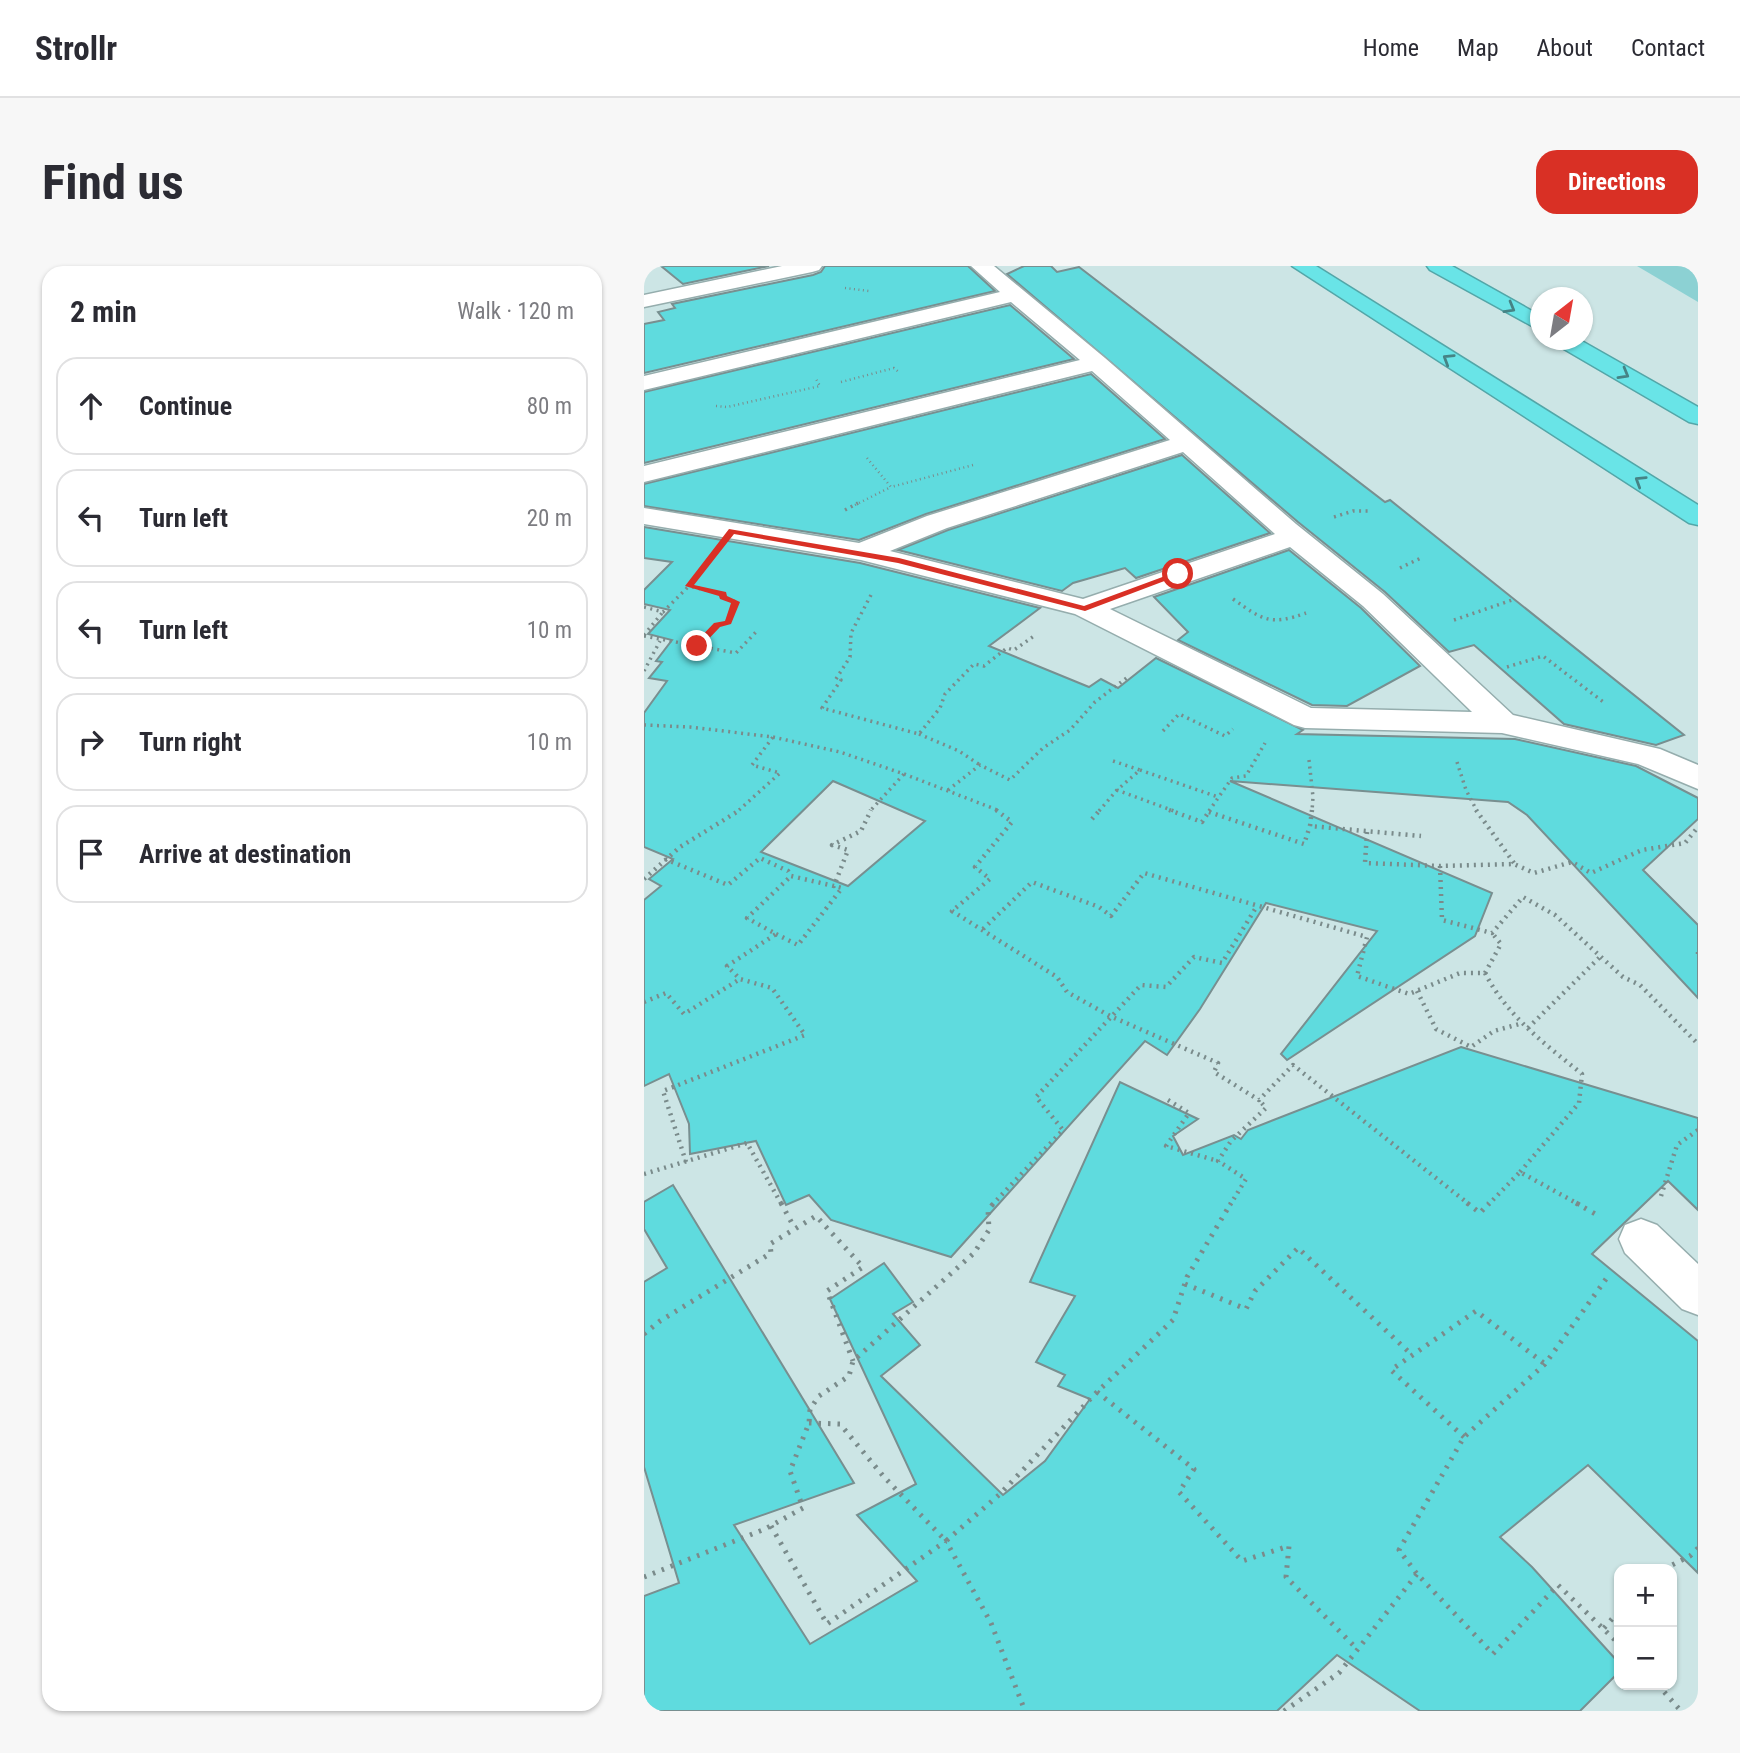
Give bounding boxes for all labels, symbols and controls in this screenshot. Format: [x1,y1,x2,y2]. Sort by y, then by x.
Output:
text: Strollr [35,29,117,68]
text: Home [1363,34,1419,62]
text: Map [1457,34,1499,62]
text: About [1537,34,1593,62]
text: Contact [1631,34,1705,62]
button: Directions [1536,150,1698,214]
text: Find us [42,154,184,211]
north arrow [1530,287,1593,350]
text: 2 min [70,294,137,329]
text: Walk · 120 m [457,298,574,325]
one-way arrow [1503,300,1516,313]
one-way arrow [1443,354,1456,367]
one-way arrow [1616,366,1629,379]
icon: ahead [72,387,110,425]
text: Continue [139,391,232,421]
text: 80 m [527,393,572,420]
one-way arrow [1635,476,1648,489]
icon: left [72,499,110,537]
text: Turn left [139,503,228,533]
text: 20 m [527,505,572,532]
route start [1162,558,1193,589]
icon: left [72,611,110,649]
text: Turn left [139,615,228,645]
text: 10 m [527,617,572,644]
route end [681,630,712,661]
icon: right [72,723,110,761]
text: Turn right [139,727,241,757]
text: 10 m [527,729,572,756]
icon: arrive [72,835,110,873]
text: Arrive at destination [139,839,351,869]
map controls [1614,1564,1677,1690]
button: + [1614,1564,1677,1627]
button: − [1614,1627,1677,1690]

